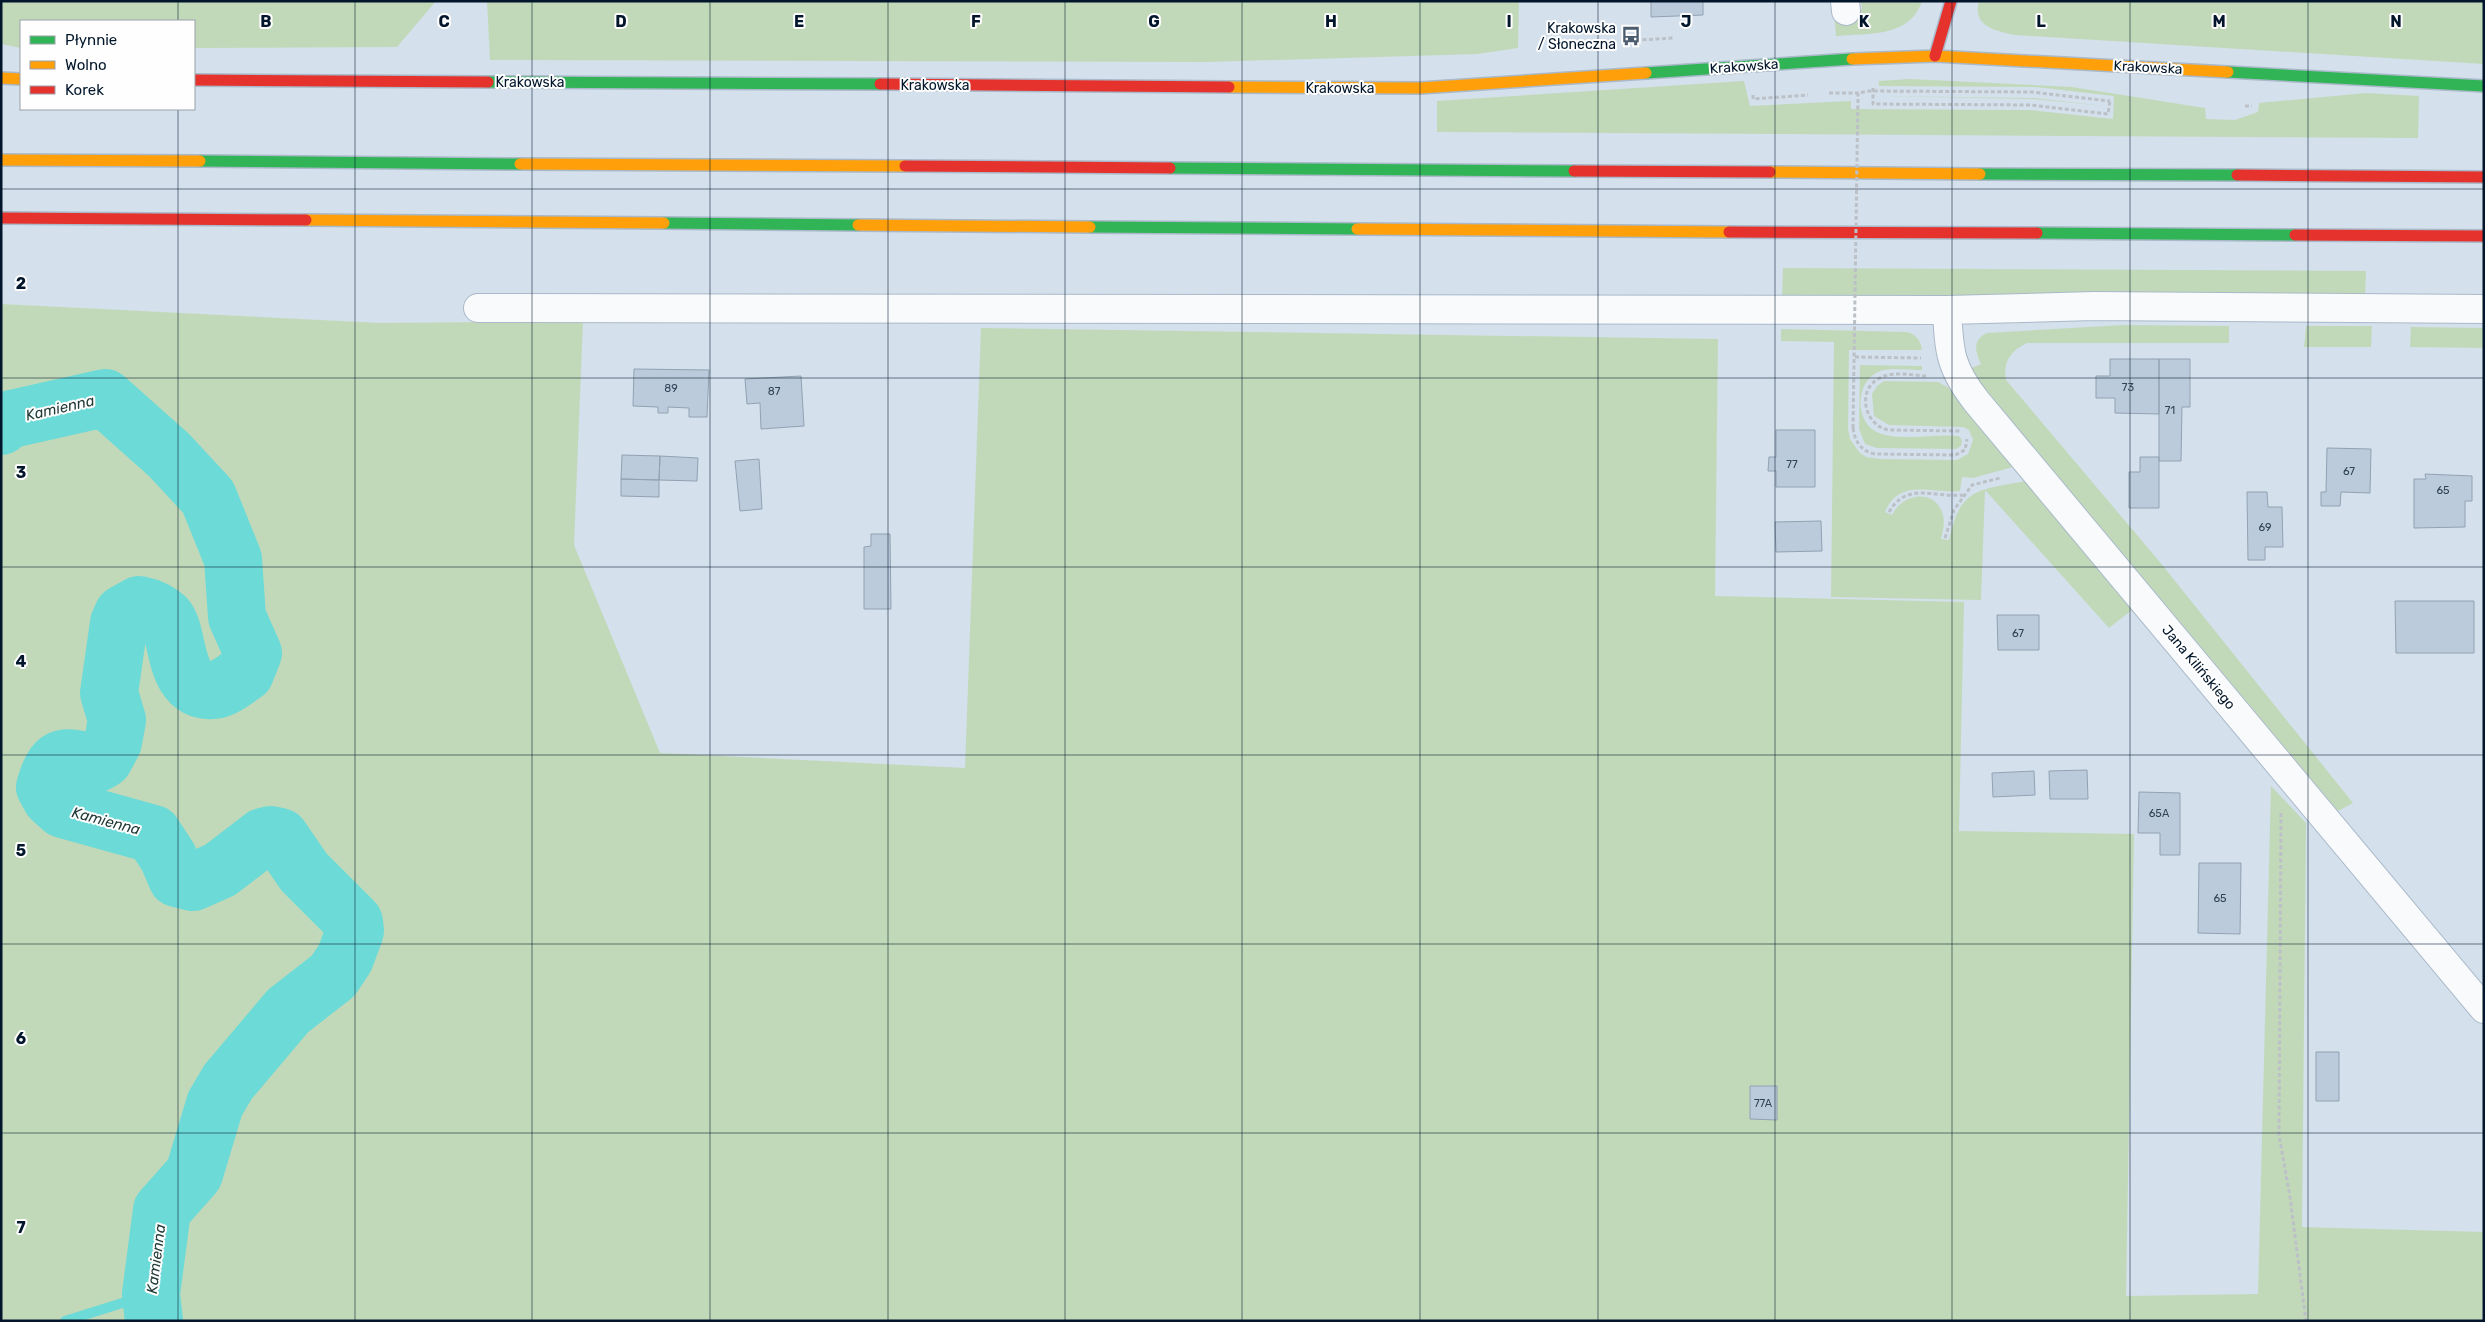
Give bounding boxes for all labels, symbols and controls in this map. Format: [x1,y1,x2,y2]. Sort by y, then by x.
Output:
text: B [260,12,272,31]
text: C [438,12,450,31]
text: D [615,12,627,31]
text: E [794,12,804,31]
text: F [971,12,981,31]
text: G [1148,12,1160,31]
text: H [1325,12,1337,31]
text: I [1506,12,1512,31]
text: J [1681,12,1691,31]
text: K [1859,12,1870,31]
text: L [2036,12,2046,31]
text: M [2212,12,2226,31]
text: N [2390,12,2402,31]
legend [20,20,195,110]
place label: Krakowska / Słoneczna [1538,20,1616,53]
bus stop icon: Krakowska / Słoneczna [1620,25,1642,47]
text: Płynnie [65,31,117,49]
text: Wolno [65,56,107,74]
street label: Krakowska [1709,56,1779,77]
street label: Krakowska [2113,57,2183,78]
street label: Krakowska [495,74,565,91]
street label: Krakowska [900,77,970,94]
street label: Krakowska [1305,80,1375,97]
text: Korek [65,81,104,99]
text: 2 [16,274,26,293]
house number: 73 [2122,381,2135,394]
house number: 89 [664,382,678,395]
house number: 87 [768,385,781,398]
water label: Kamienna [24,391,96,425]
house number: 71 [2165,404,2175,417]
house number: 77 [1786,458,1798,471]
text: 3 [16,463,26,482]
house number: 67 [2343,465,2355,478]
house number: 65 [2436,484,2450,497]
house number: 69 [2258,521,2272,534]
street label: Jana Kilińskiego [2158,622,2239,713]
house number: 67 [2012,627,2024,640]
text: 4 [16,652,27,671]
water label: Kamienna [70,803,142,839]
house number: 65A [2149,807,2170,820]
text: 5 [16,841,26,860]
house number: 65 [2213,892,2227,905]
text: 6 [16,1029,26,1048]
house number: 77A [1754,1097,1773,1110]
text: 7 [16,1218,26,1237]
water label: Kamienna [143,1223,169,1295]

